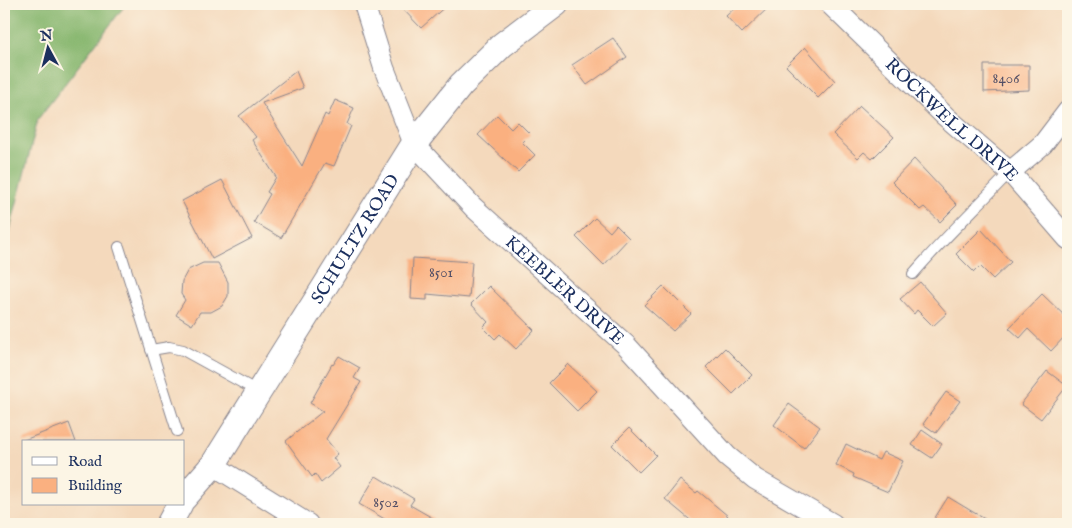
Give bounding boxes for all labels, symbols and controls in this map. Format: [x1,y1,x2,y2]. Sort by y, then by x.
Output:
north arrow [22,22,72,72]
text: N [38,26,54,46]
street label: ROCKWELL DRIVE [879,54,1023,187]
house number: 8406 [993,69,1020,88]
street label: SCHULTZ ROAD [307,170,405,309]
street label: KEEBLER DRIVE [500,231,628,351]
house number: 8501 [429,263,453,282]
legend [22,440,185,506]
text: Road [68,452,103,471]
text: Building [68,476,123,495]
house number: 8502 [373,493,399,512]

